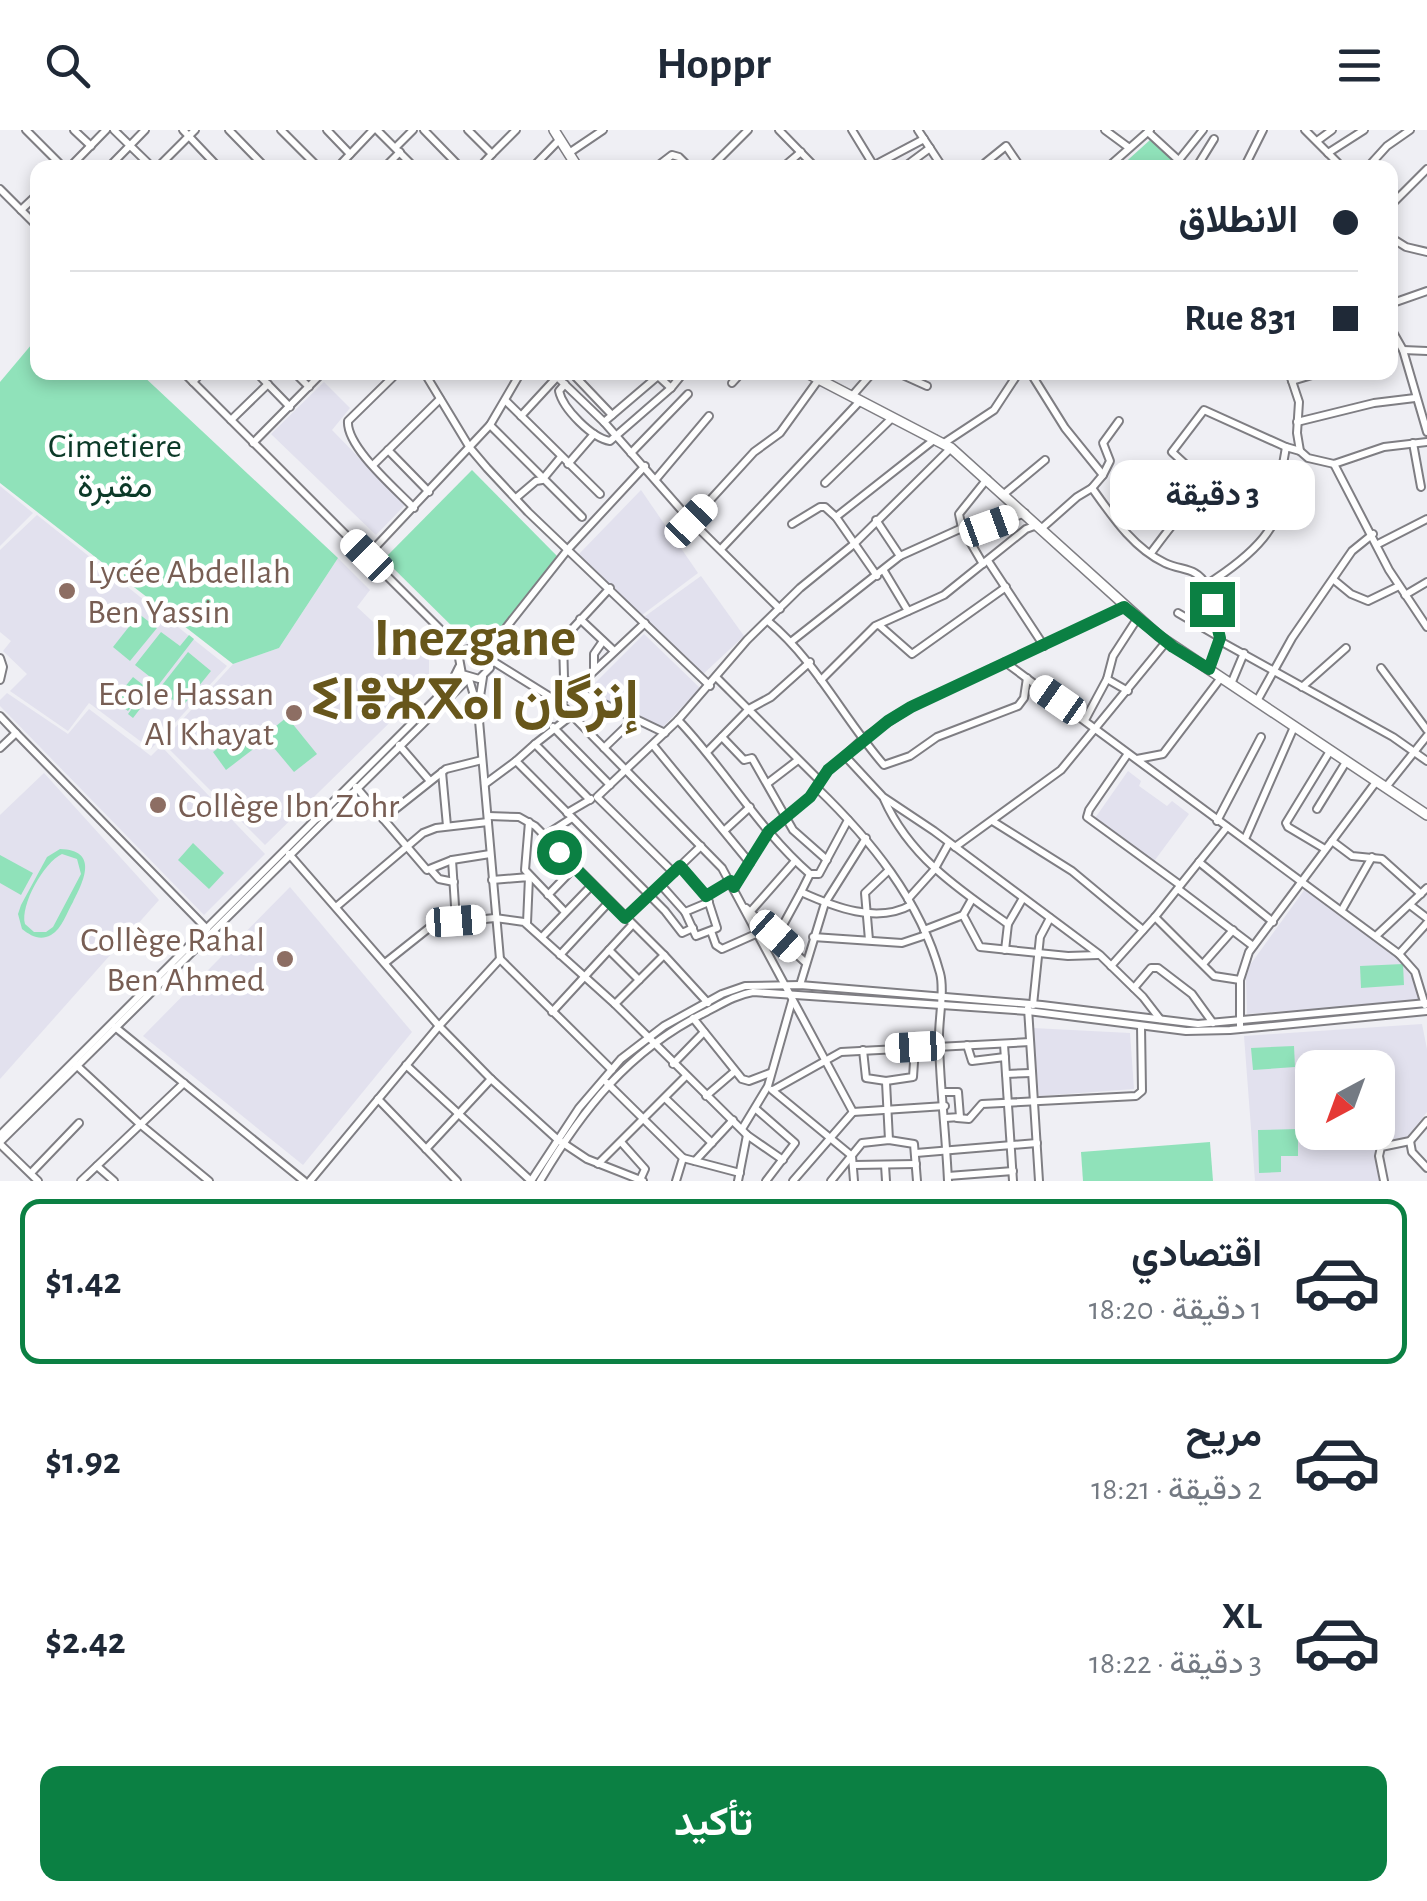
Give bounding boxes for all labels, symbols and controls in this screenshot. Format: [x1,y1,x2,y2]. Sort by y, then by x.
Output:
icon: search [40,38,95,93]
icon: menu [1332,38,1387,93]
text: Hoppr [656,42,771,87]
text: الانطلاق [1179,202,1298,240]
text: Rue 831 [1184,300,1298,338]
park label: Cimetiere مقبرة [48,429,182,507]
callout: 3 دقيقة [1110,459,1314,529]
text: 3 دقيقة [1165,479,1260,511]
car [659,489,723,553]
car [956,502,1022,550]
car [335,524,399,588]
place label: Lycée Abdellah Ben Yassin [87,555,291,630]
marker: Lycée Abdellah Ben Yassin [56,580,78,602]
route end [1190,582,1235,627]
district label: Inezgane ⵉⵏⴻⵣⴳⴰⵏ إنزگان [311,611,639,735]
car [1025,671,1091,729]
place label: Ecole Hassan Al Khayat [98,677,274,752]
marker: Ecole Hassan Al Khayat [283,702,305,724]
place label: Collège Ibn Zohr [178,789,400,824]
marker: Collège Ibn Zohr [147,794,169,816]
route start [537,830,582,875]
car [425,904,487,938]
car [745,905,809,967]
place label: Collège Rahal Ben Ahmed [80,923,265,998]
marker: Collège Rahal Ben Ahmed [274,948,296,970]
car [884,1030,946,1064]
north arrow [1295,1050,1395,1150]
map controls [1295,1050,1395,1150]
text: اقتصادي [1131,1236,1262,1274]
icon: car [1292,1237,1382,1327]
text: $1.42 [45,1263,122,1301]
text: 1 دقيقة · 18:20 [1089,1293,1262,1325]
text: مريح [1186,1416,1262,1454]
icon: car [1292,1417,1382,1507]
text: $1.92 [45,1443,121,1481]
text: 2 دقيقة · 18:21 [1091,1473,1262,1505]
icon: car [1292,1597,1382,1687]
text: XL [1222,1598,1262,1636]
text: $2.42 [45,1623,126,1661]
text: 3 دقيقة · 18:22 [1089,1647,1262,1679]
button: تأكيد [40,1766,1387,1881]

